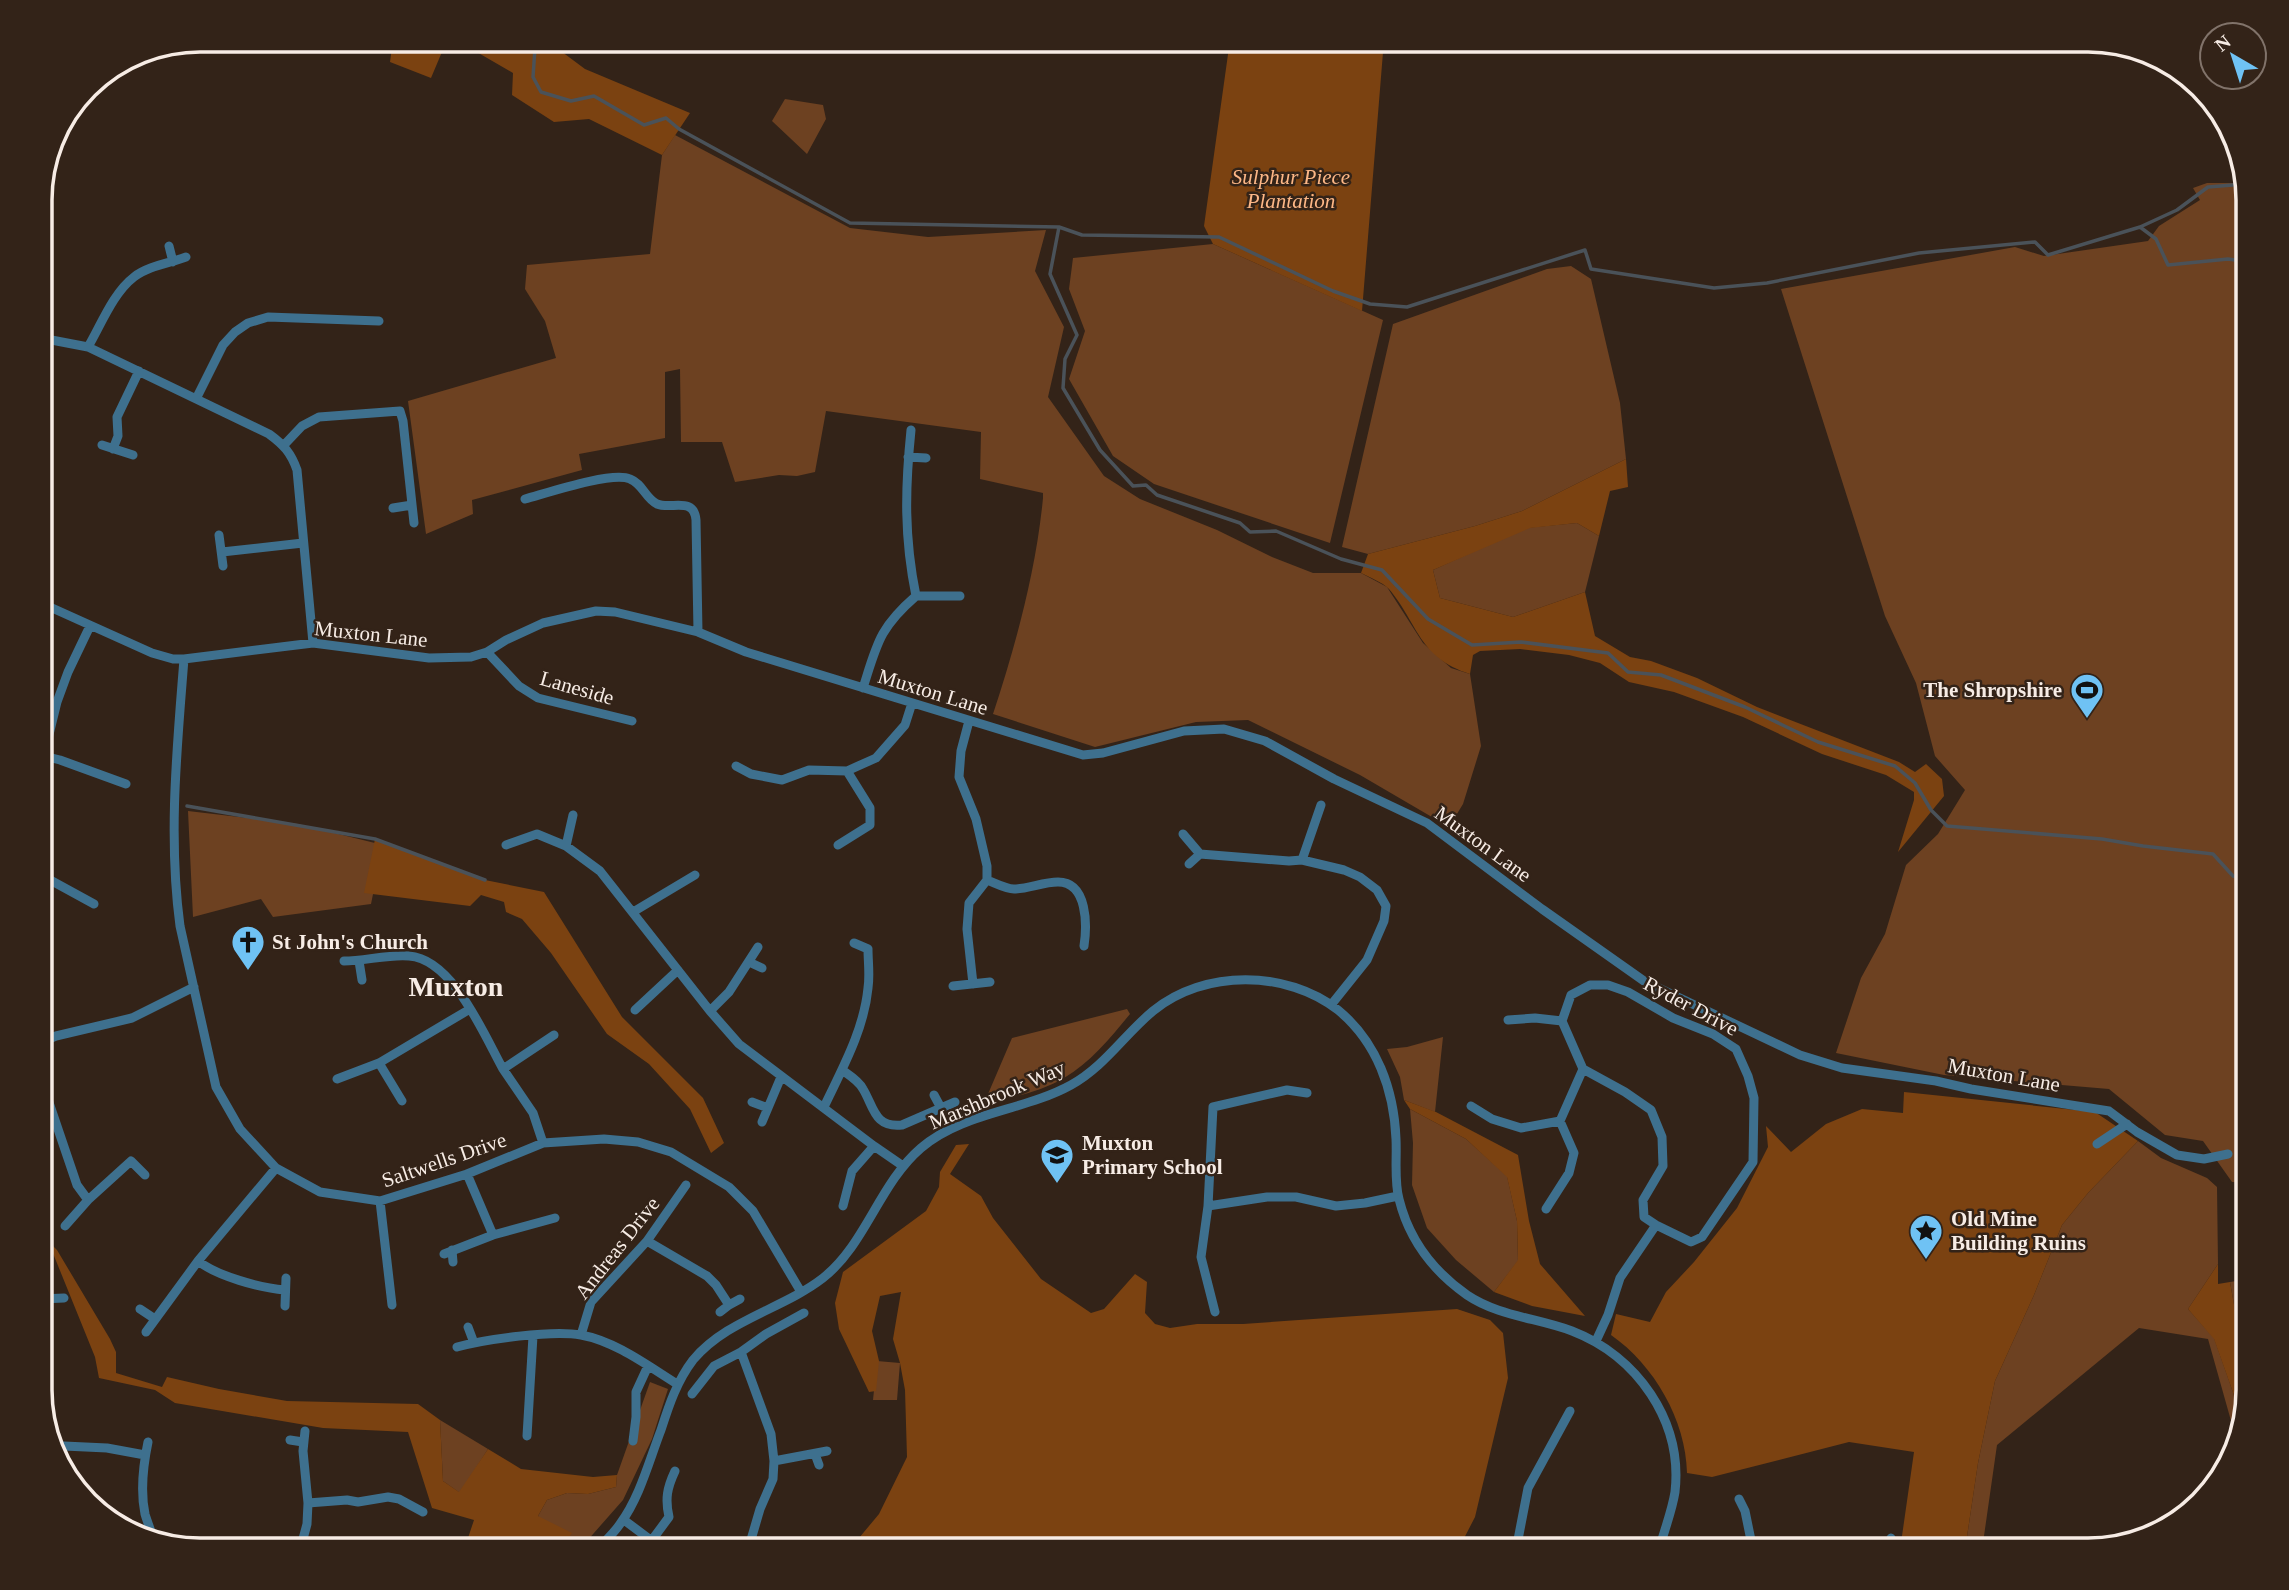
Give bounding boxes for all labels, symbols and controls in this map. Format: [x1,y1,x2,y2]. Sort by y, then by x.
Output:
north arrow [2198,21,2268,91]
text: N [2211,31,2235,56]
park label: Sulphur Piece Plantation [1232,165,1350,213]
street label: Muxton Lane [313,616,429,652]
street label: Muxton Lane [875,664,991,720]
street label: Laneside [537,666,617,710]
sports icon: The Shropshire [2068,671,2106,720]
place label: The Shropshire [1923,678,2062,702]
street label: Muxton Lane [1430,801,1536,887]
church icon: St John's Church [229,923,267,972]
place label: St John's Church [272,930,428,954]
district label: Muxton [409,971,504,1002]
street label: Ryder Drive [1640,971,1742,1041]
street label: Muxton Lane [1946,1053,2062,1097]
street label: Marshbrook Way [925,1055,1069,1134]
street label: Saltwells Drive [379,1127,509,1193]
place label: Muxton Primary School [1082,1131,1223,1179]
school or university icon: Muxton Primary School [1038,1136,1076,1185]
street label: Andreas Drive [570,1192,664,1304]
place label: Old Mine Building Ruins [1951,1207,2086,1255]
place icon: Old Mine Building Ruins [1907,1212,1945,1261]

